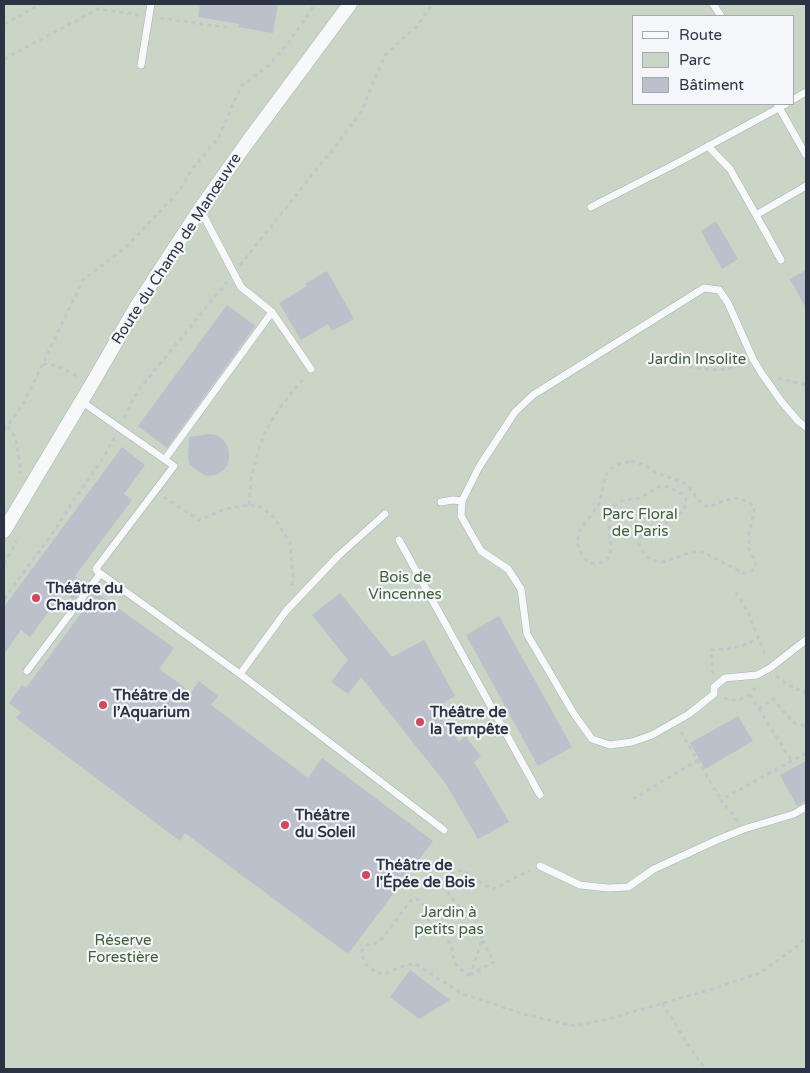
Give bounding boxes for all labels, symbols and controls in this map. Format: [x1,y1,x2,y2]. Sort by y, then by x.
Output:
legend [632,15,795,105]
text: Route [679,26,722,44]
text: Parc [679,51,711,69]
text: Bâtiment [679,76,744,94]
street label: Route du Champ de Manœuvre [108,150,246,348]
park label: Jardin Insolite [648,351,746,369]
park label: Parc Floral de Paris [602,506,678,541]
park label: Bois de Vincennes [368,569,442,604]
place label: Théâtre du Chaudron [46,580,123,615]
marker: Théâtre du Chaudron [30,592,42,604]
place label: Théâtre de l’Aquarium [113,687,190,722]
marker: Théâtre de l’Aquarium [97,699,109,711]
place label: Théâtre de la Tempête [430,704,509,739]
marker: Théâtre de la Tempête [414,716,426,728]
place label: Théâtre du Soleil [295,807,356,842]
marker: Théâtre du Soleil [279,819,291,831]
place label: Théâtre de l'Épée de Bois [376,857,475,892]
marker: Théâtre de l'Épée de Bois [360,869,372,881]
park label: Jardin à petits pas [414,904,484,939]
park label: Réserve Forestière [88,932,158,967]

